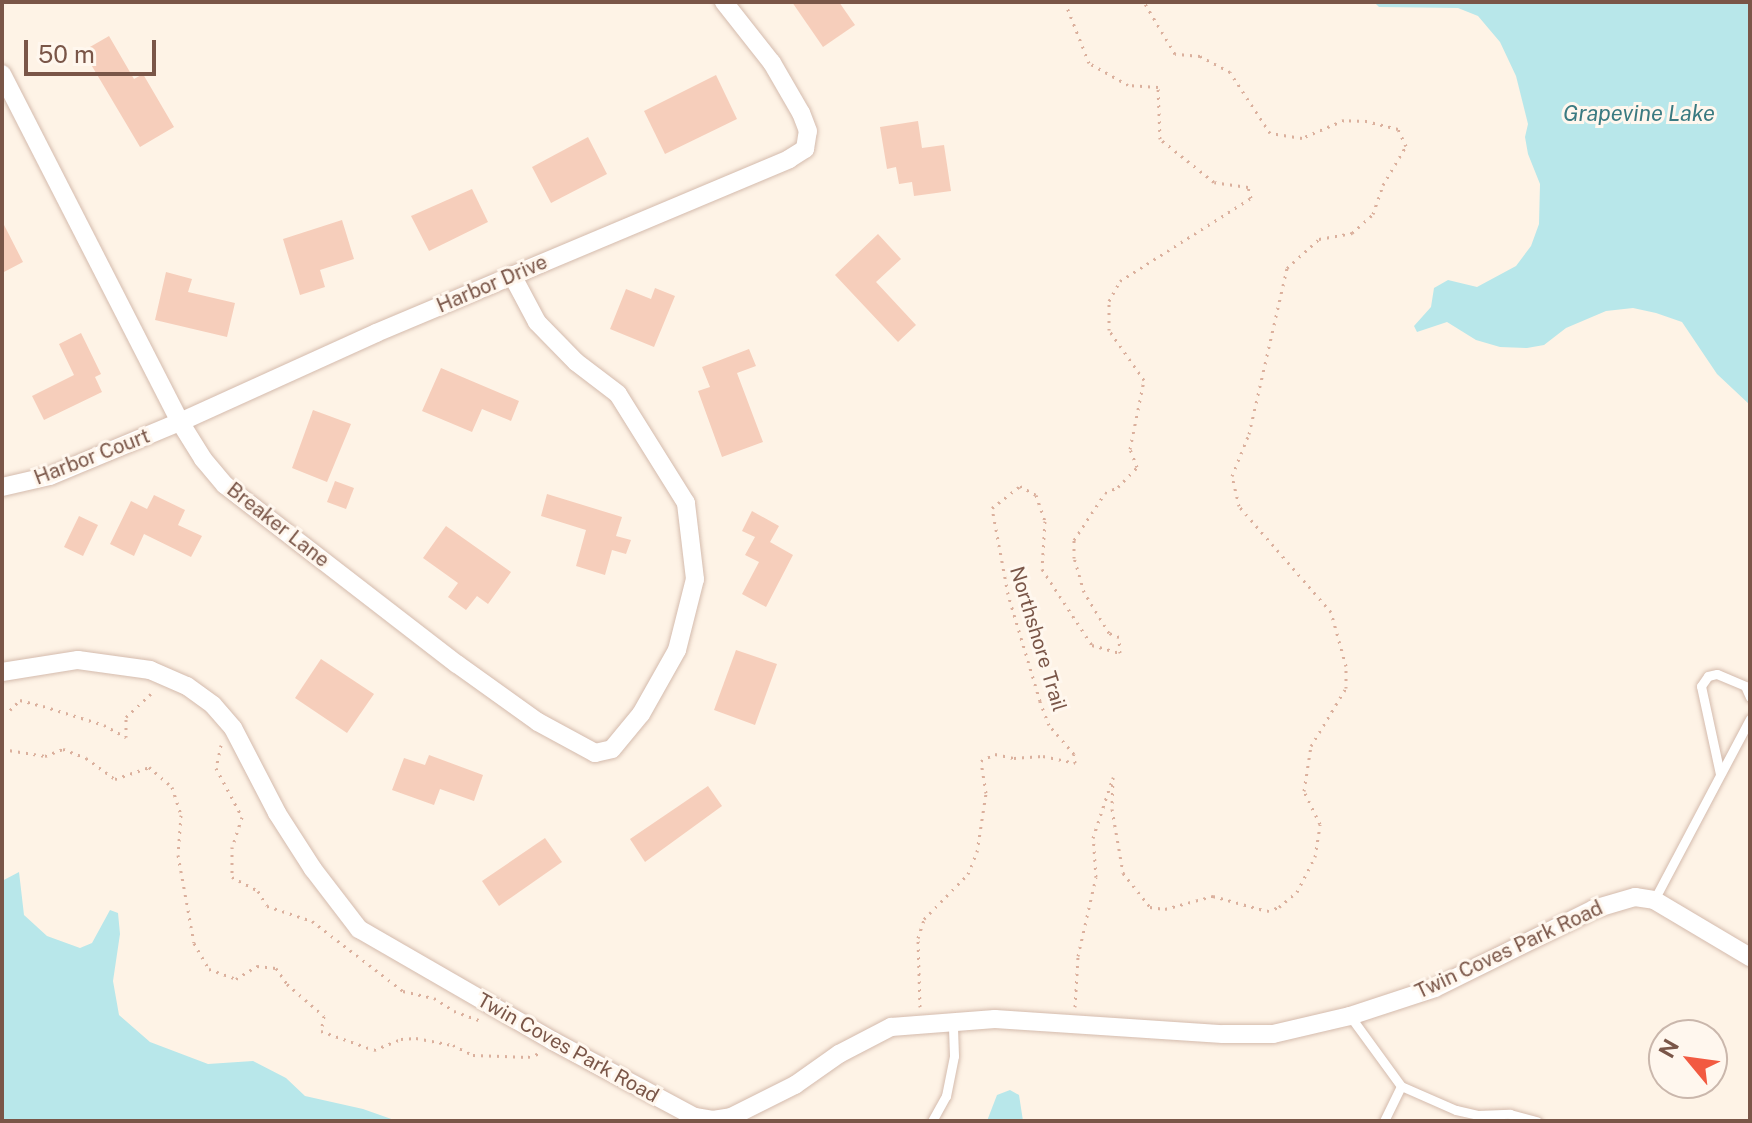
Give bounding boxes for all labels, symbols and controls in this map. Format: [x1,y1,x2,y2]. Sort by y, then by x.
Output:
scale bar [28,24,160,74]
text: 50 m [38,40,95,68]
water label: Grapevine Lake [1563,101,1715,127]
street label: Harbor Drive [433,250,551,318]
street label: Harbor Court [31,424,153,490]
street label: Breaker Lane [222,478,334,572]
street label: Northshore Trail [1004,563,1072,715]
street label: Twin Coves Park Road [1412,896,1606,1004]
street label: Twin Coves Park Road [473,988,663,1108]
north arrow [1648,1019,1728,1099]
text: N [1653,1035,1684,1062]

